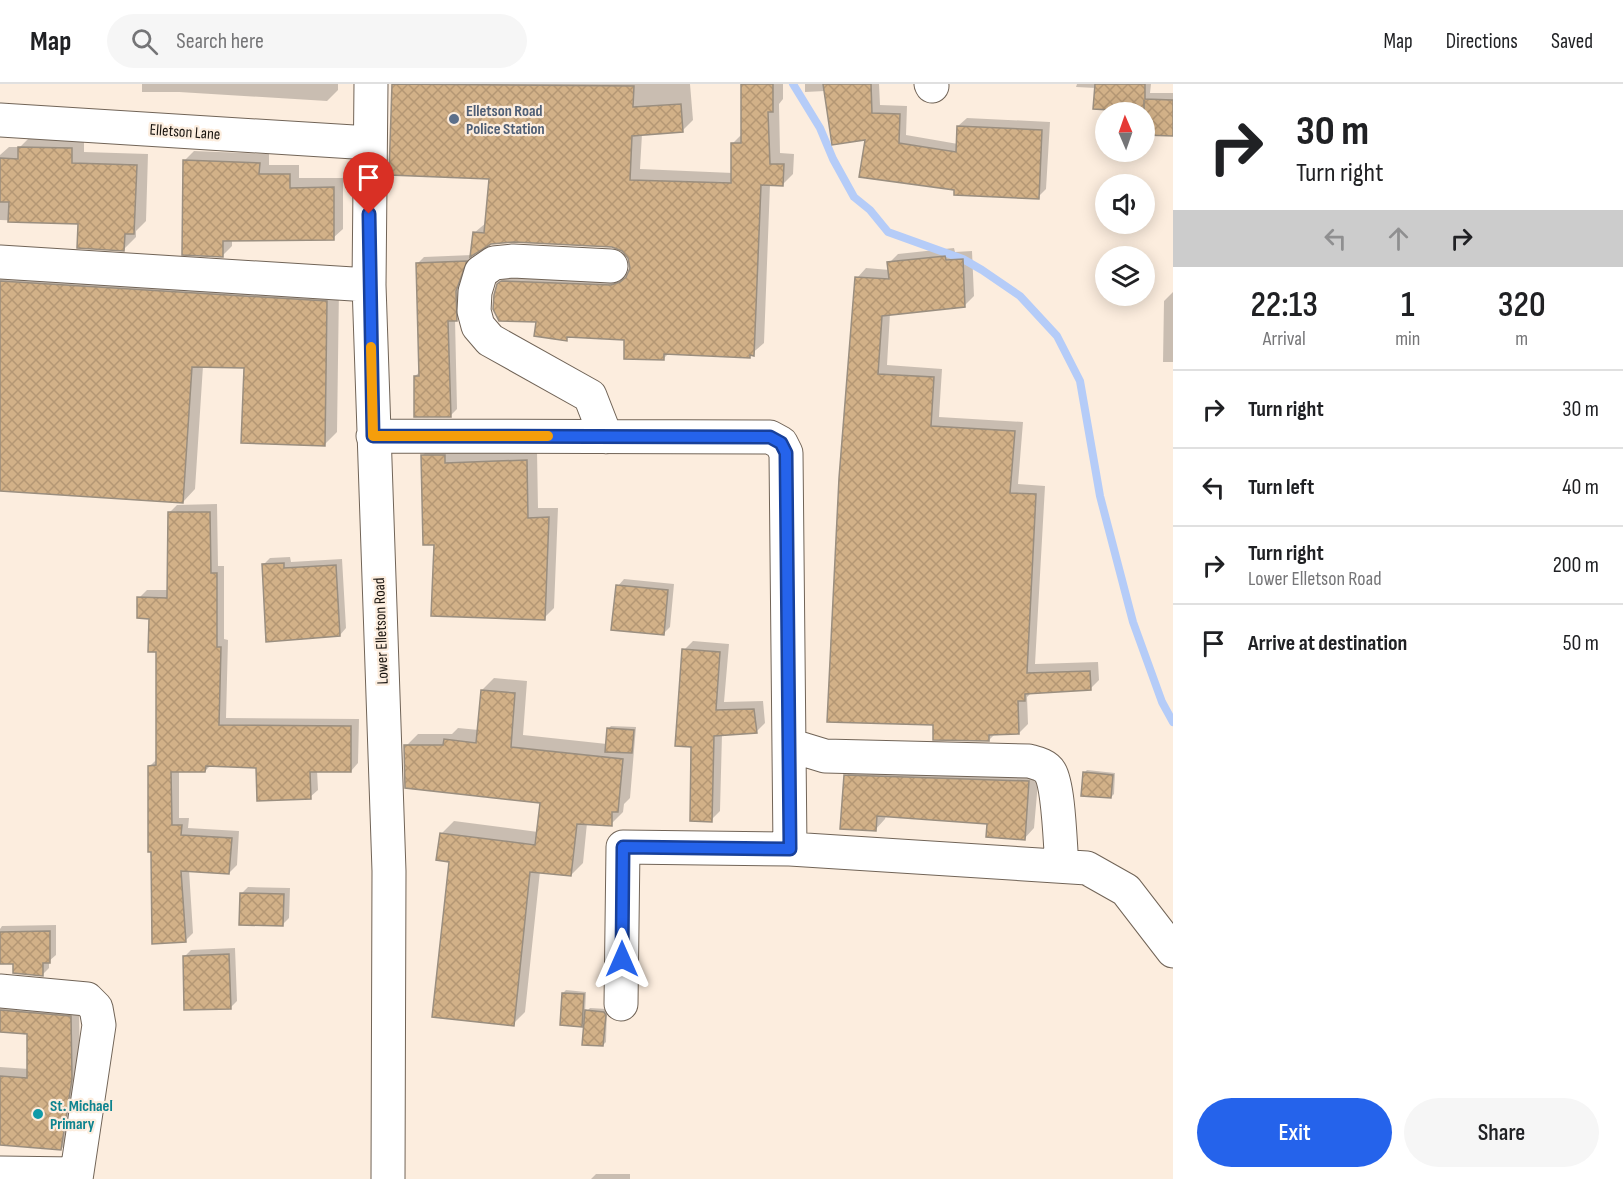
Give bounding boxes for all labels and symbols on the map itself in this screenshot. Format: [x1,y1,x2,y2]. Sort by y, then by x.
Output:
place label: Elletson Road Police Station [466,102,545,139]
north arrow [1095,102,1155,162]
marker: Elletson Road Police Station [447,112,461,126]
street label: Elletson Lane [149,121,221,144]
pin [343,152,394,214]
street label: Lower Elletson Road [370,577,393,685]
position arrow [590,927,654,991]
place label: St. Michael Primary [50,1097,113,1134]
marker: St. Michael Primary [31,1107,45,1121]

